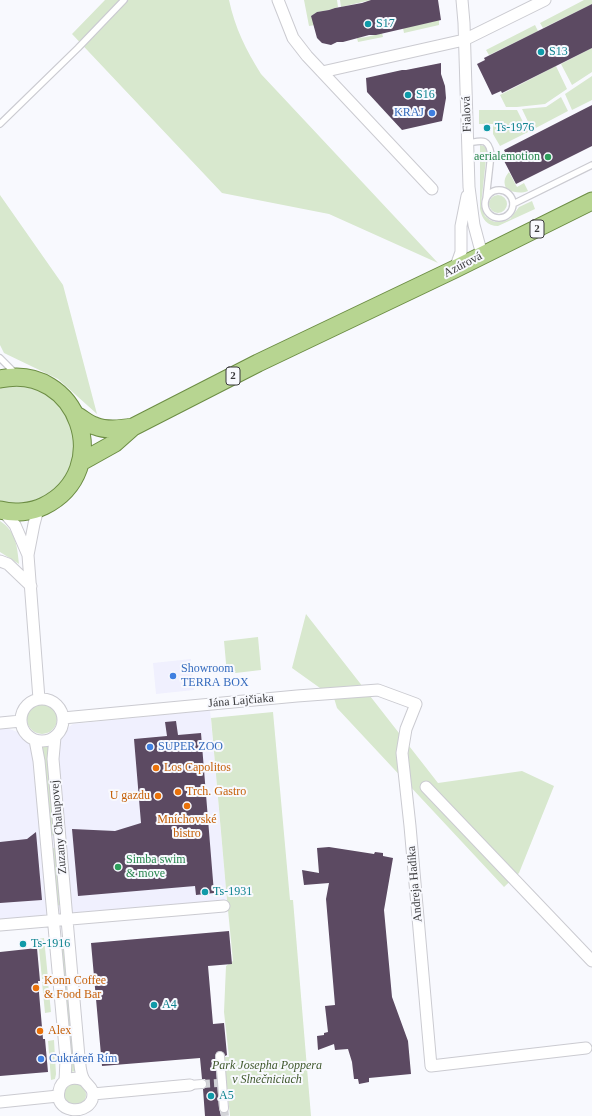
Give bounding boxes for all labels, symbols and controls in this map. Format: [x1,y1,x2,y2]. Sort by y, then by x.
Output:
place label: S17 [376,17,395,31]
marker: S17 [363,19,373,29]
place label: S13 [549,45,568,59]
marker: S13 [536,47,546,57]
place label: S16 [416,88,435,102]
marker: S16 [403,90,413,100]
street label: Fialová [459,96,475,132]
place label: KRAJ [394,106,424,120]
marker: KRAJ [427,108,437,118]
place label: Ts-1976 [495,121,534,135]
marker: Ts-1976 [482,123,492,133]
place label: aerialemotion [474,150,540,164]
marker: aerialemotion [543,152,553,162]
road number: 2 [530,220,544,238]
street label: Azúrová [441,249,485,281]
road number: 2 [226,367,240,385]
place label: Showroom TERRA BOX [181,662,249,690]
marker: Showroom TERRA BOX [168,671,178,681]
street label: Jána Lajčiaka [208,691,274,711]
place label: SUPER ZOO [158,740,223,754]
marker: SUPER ZOO [145,742,155,752]
place label: Los Capolitos [164,761,231,775]
marker: Los Capolitos [151,763,161,773]
street label: Zuzany Chalupovej [48,779,70,875]
place label: Trch. Gastro [186,785,246,799]
marker: Trch. Gastro [173,787,183,797]
place label: U gazdu [110,789,150,803]
marker: U gazdu [153,791,163,801]
marker: Mníchovské bistro [182,801,192,811]
place label: Mníchovské bistro [157,813,217,841]
street label: Andreja Hadíka [405,845,425,923]
place label: Simba swim & move [126,853,186,881]
marker: Simba swim & move [113,862,123,872]
place label: Ts-1931 [213,885,252,899]
marker: Ts-1931 [200,887,210,897]
place label: Ts-1916 [31,937,70,951]
marker: Ts-1916 [18,939,28,949]
place label: Konn Coffee & Food Bar [44,974,106,1002]
marker: Konn Coffee & Food Bar [31,983,41,993]
place label: A4 [162,998,177,1012]
marker: A4 [149,1000,159,1010]
place label: Alex [48,1024,71,1038]
marker: Alex [35,1026,45,1036]
place label: Cukráreň Rím [49,1052,117,1066]
marker: Cukráreň Rím [36,1054,46,1064]
park label: Park Josepha Poppera v Slnečniciach [212,1059,322,1087]
place label: A5 [219,1089,234,1103]
marker: A5 [206,1091,216,1101]

